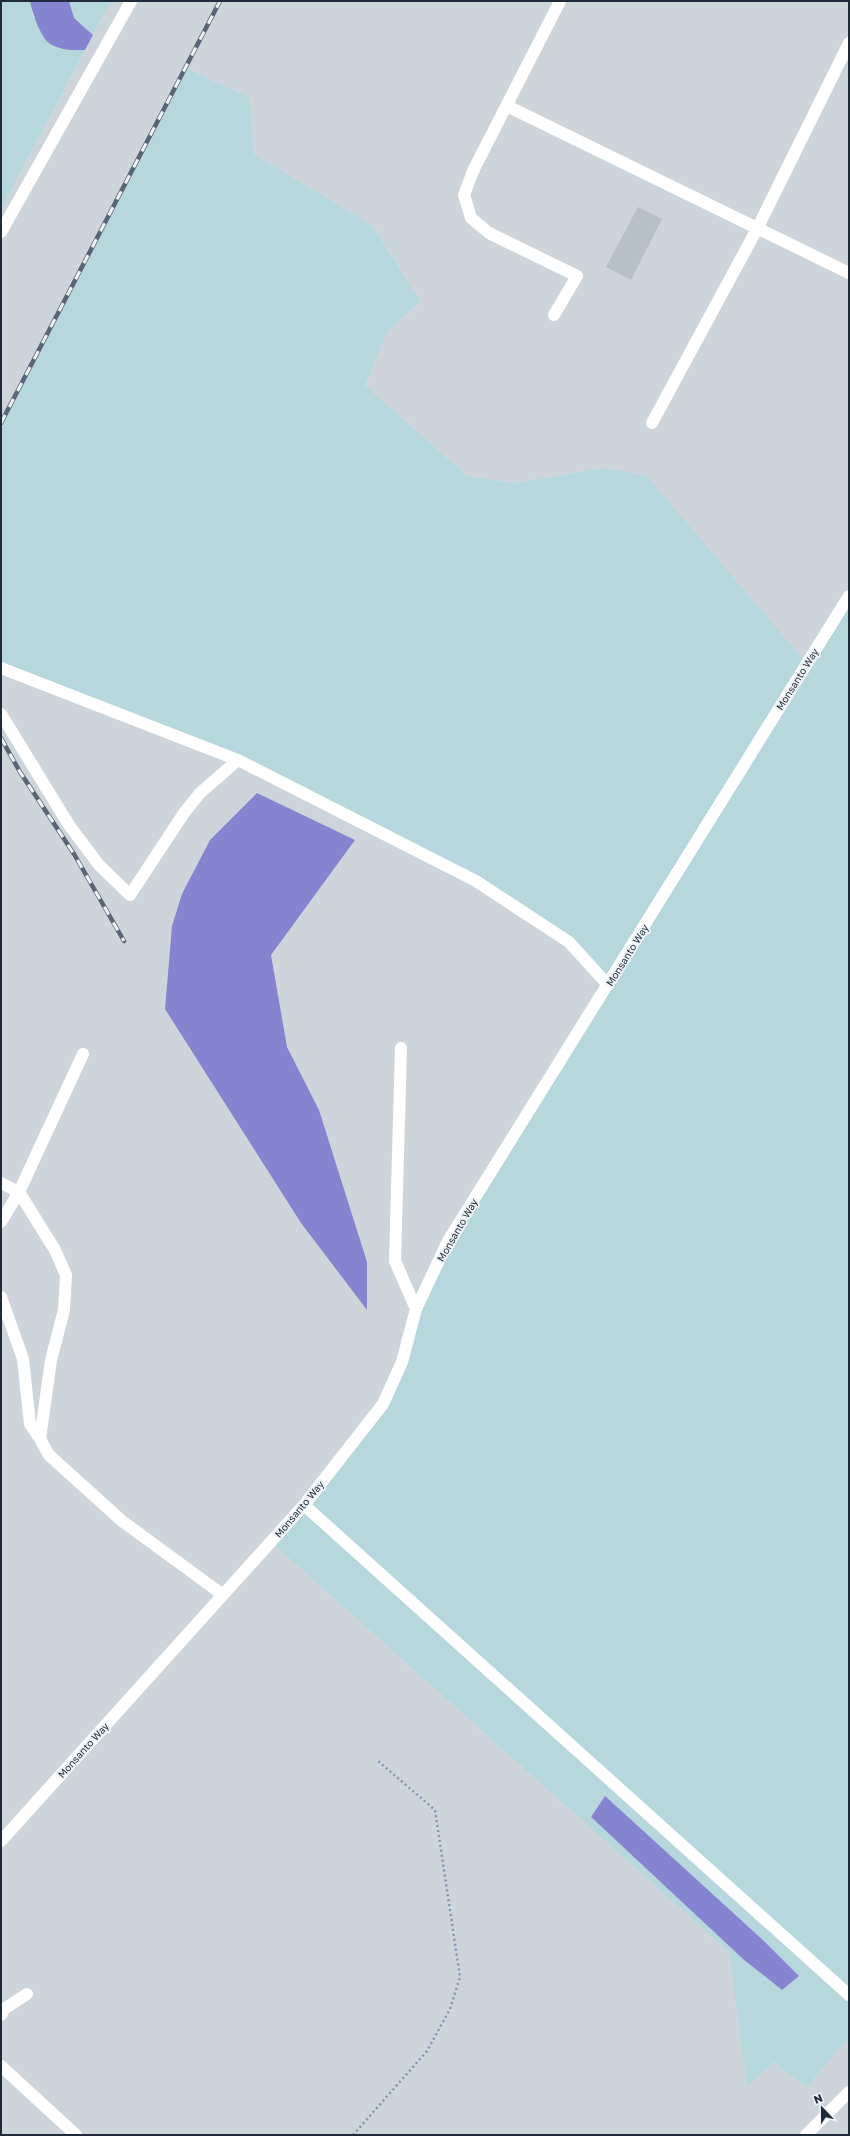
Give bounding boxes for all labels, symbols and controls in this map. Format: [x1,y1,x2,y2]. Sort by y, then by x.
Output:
street label: Monsanto Way [773,646,821,712]
street label: Monsanto Way [603,922,651,988]
street label: Monsanto Way [434,1196,480,1264]
street label: Monsanto Way [272,1478,327,1540]
street label: Monsanto Way [55,1719,111,1780]
north arrow [802,2088,842,2128]
text: N [812,2091,824,2106]

